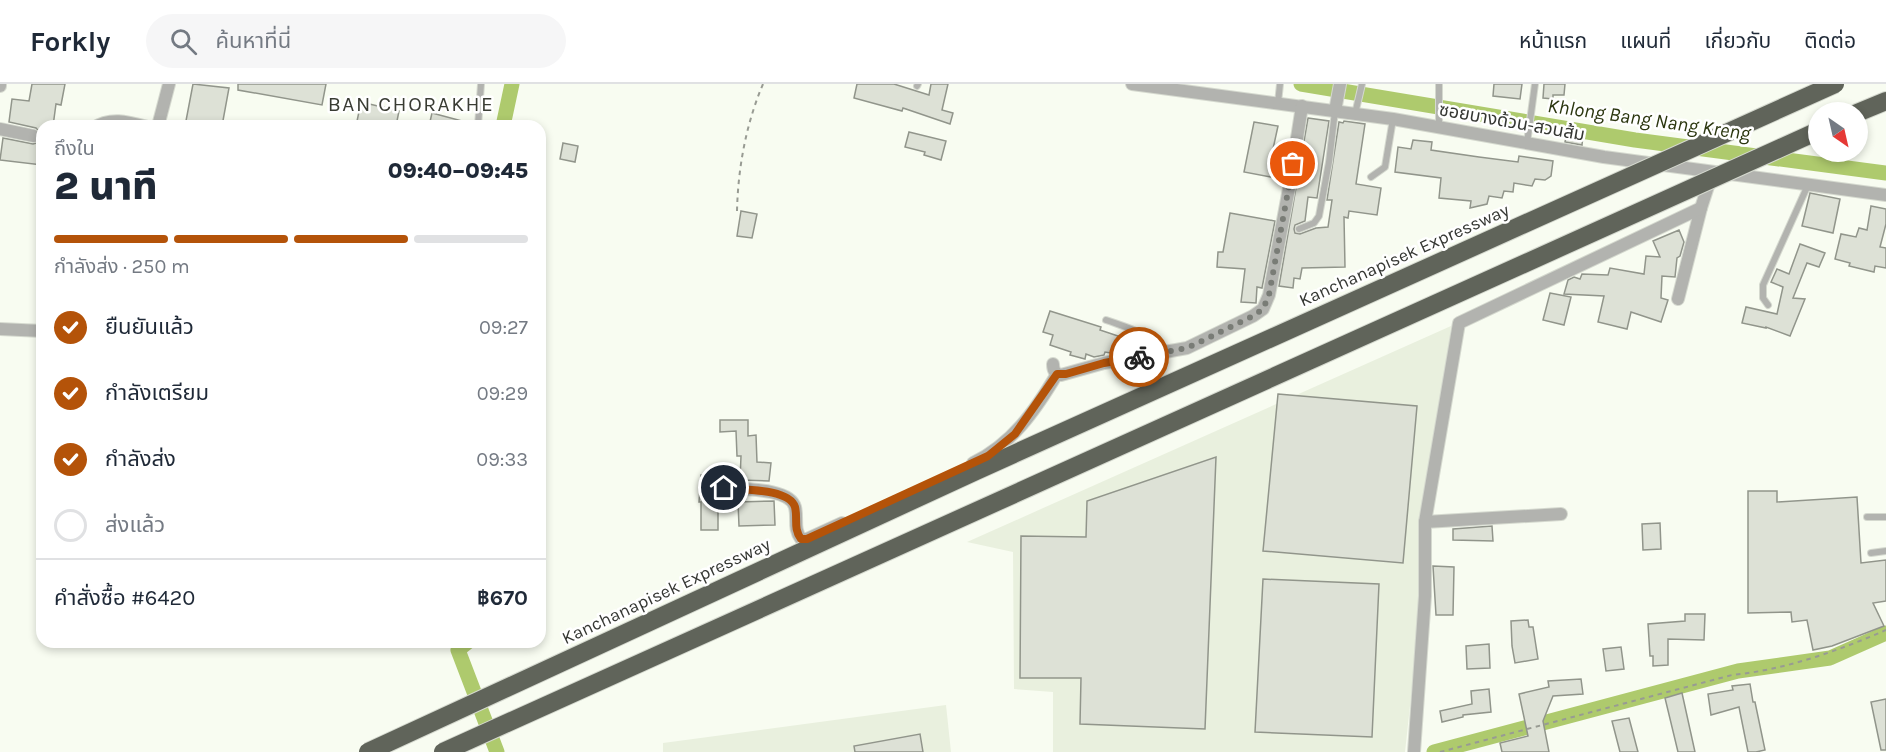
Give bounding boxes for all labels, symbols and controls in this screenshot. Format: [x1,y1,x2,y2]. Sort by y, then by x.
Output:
search box [146,14,566,68]
text: Forkly [30,25,110,58]
icon: search [167,25,200,58]
text: ค้นหาที่นี่ [215,28,291,54]
text: หน้าแรก [1519,29,1587,53]
text: แผนที่ [1620,29,1671,53]
text: เกี่ยวกับ [1704,29,1771,53]
text: ติดต่อ [1804,29,1856,53]
district label: BAN CHORAKHE [328,92,494,116]
water label: Khlong Bang Nang Kreng [1546,94,1753,145]
street label: ซอยบางด้วน-สวนส้ม [1437,98,1587,146]
north arrow [1808,102,1868,162]
map controls [1808,102,1868,162]
text: ถึงใน [54,137,95,160]
pin [1267,138,1318,189]
icon: bag [1276,147,1309,180]
text: 09:40–09:45 [388,158,528,184]
text: 2 นาที [54,163,158,209]
street label: Kanchanapisek Expressway [1296,198,1513,311]
text: กำลังส่ง · 250 m [54,255,190,278]
icon: check [54,311,87,344]
text: ยืนยันแล้ว [105,314,194,340]
text: 09:27 [479,316,528,339]
courier [1109,327,1169,387]
icon: bike [1123,341,1156,374]
icon: check [54,377,87,410]
text: กำลังเตรียม [105,380,209,406]
text: 09:29 [477,382,528,405]
icon: check [54,443,87,476]
text: กำลังส่ง [105,446,176,472]
text: 09:33 [476,448,528,471]
pin [698,462,749,513]
icon: home [707,471,740,504]
text: ส่งแล้ว [105,512,165,538]
street label: Kanchanapisek Expressway [558,533,774,649]
text: คำสั่งซื้อ #6420 [54,585,195,611]
text: ฿670 [477,585,528,611]

